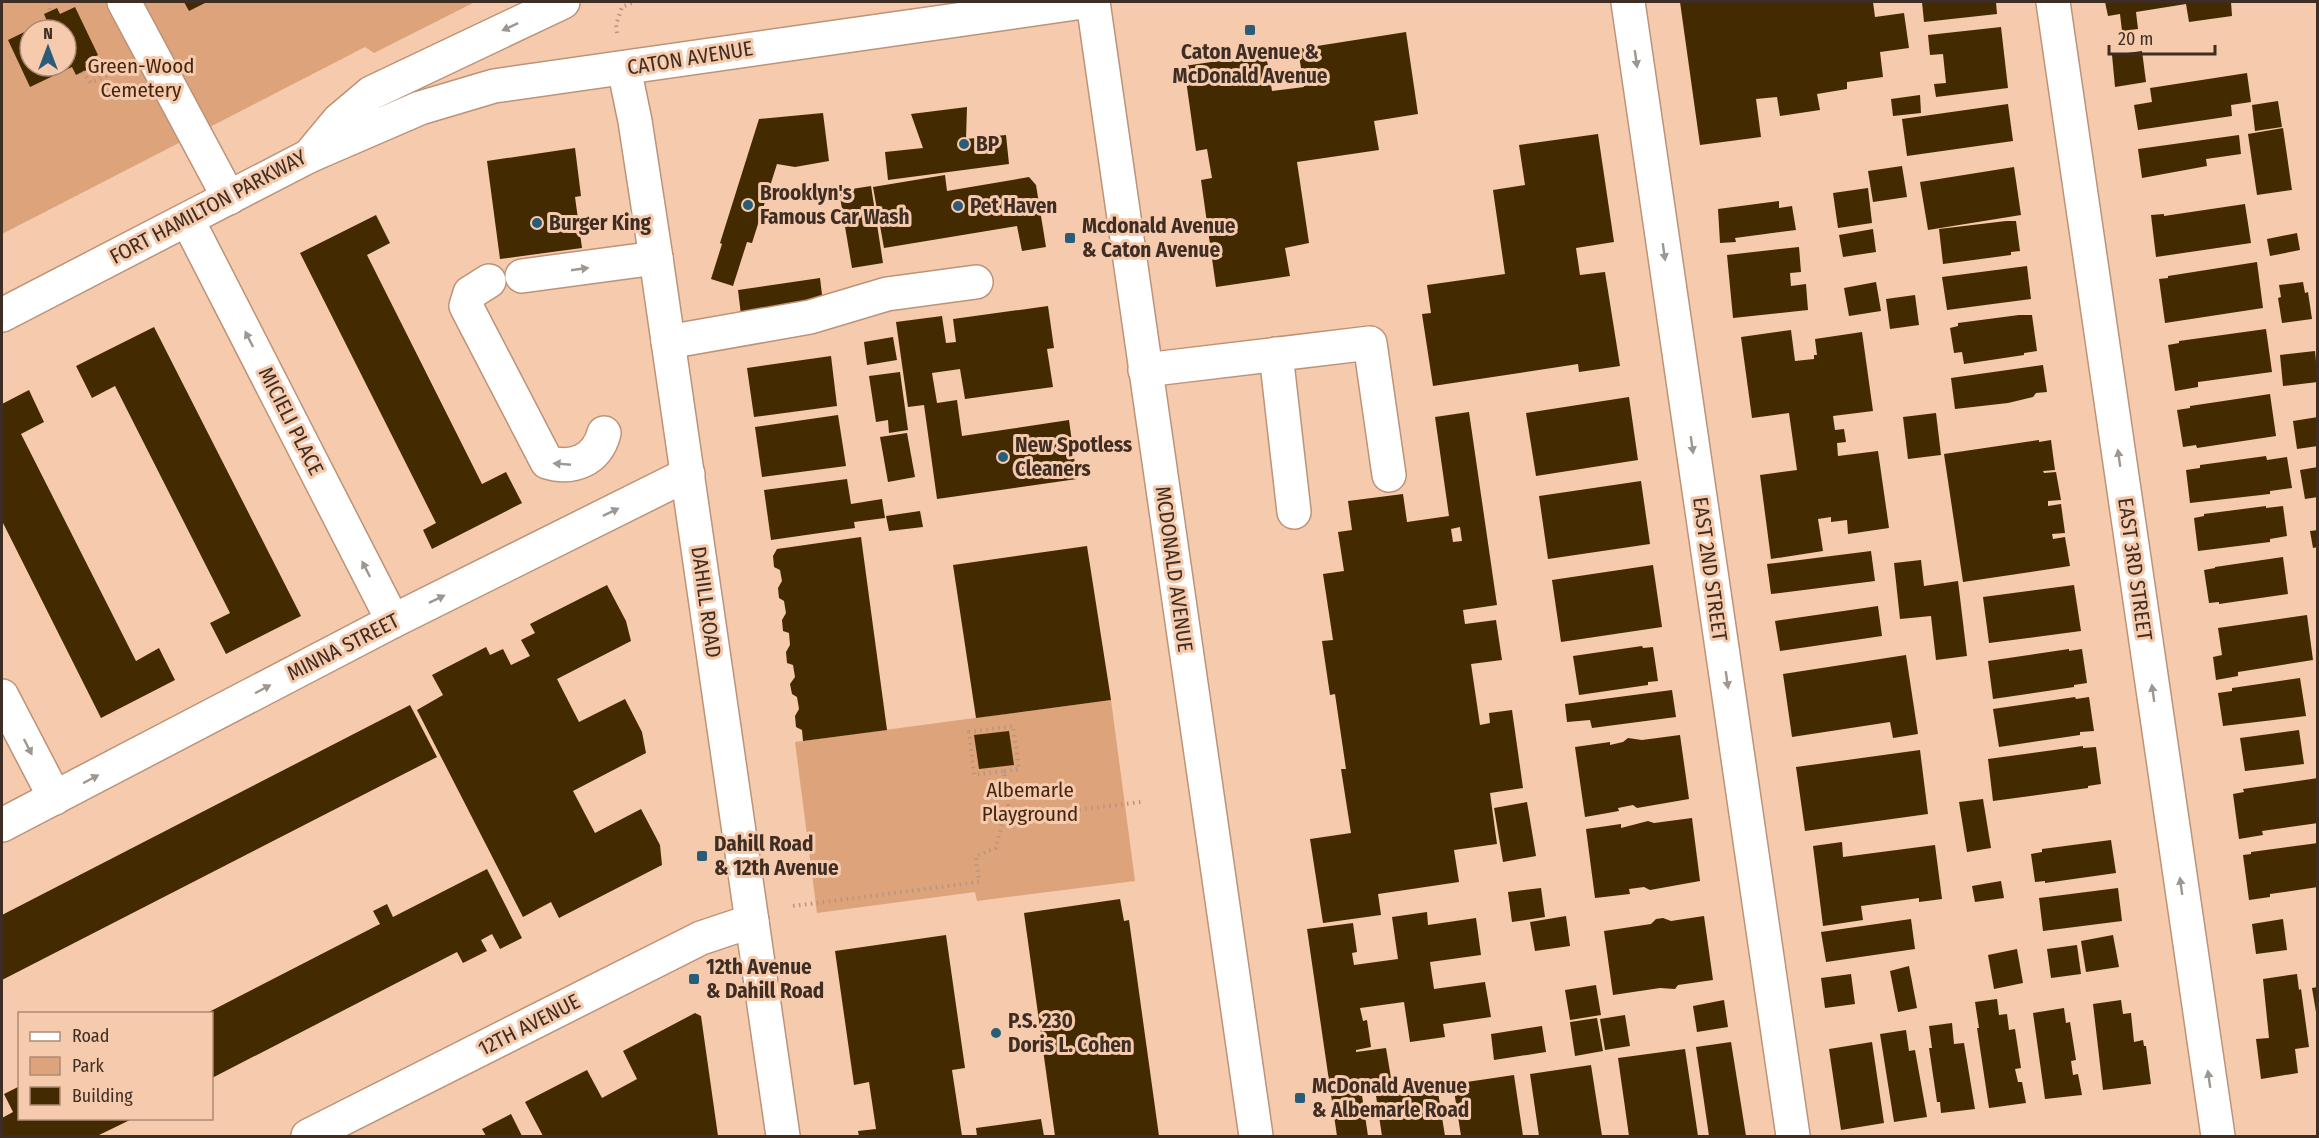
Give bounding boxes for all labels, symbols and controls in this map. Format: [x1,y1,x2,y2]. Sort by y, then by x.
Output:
north arrow [18,18,78,78]
scale bar [2109,18,2216,56]
one-way arrow [501,22,518,31]
marker: Caton Avenue & McDonald Avenue [1243,23,1257,37]
text: N [43,24,53,43]
text: 20 m [2118,28,2153,50]
street label: CATON AVENUE [625,35,755,81]
place label: Caton Avenue & McDonald Avenue [1173,39,1328,89]
one-way arrow [1632,50,1641,69]
park label: Green-Wood Cemetery [87,53,195,103]
place label: BP [976,131,1000,157]
marker: BP [957,137,971,151]
street label: FORT HAMILTON PARKWAY [105,144,311,270]
place label: Brooklyn's Famous Car Wash [760,180,910,230]
place label: Pet Haven [970,193,1057,219]
marker: Brooklyn's Famous Car Wash [741,198,755,212]
marker: Pet Haven [951,199,965,213]
place label: Burger King [549,210,651,236]
place label: Mcdonald Avenue & Caton Avenue [1082,213,1236,263]
marker: Burger King [530,216,544,230]
marker: Mcdonald Avenue & Caton Avenue [1063,231,1077,245]
one-way arrow [1660,243,1669,262]
one-way arrow [570,264,589,273]
one-way arrow [245,330,254,347]
street label: MICIELI PLACE [253,363,329,480]
place label: New Spotless Cleaners [1015,432,1132,482]
one-way arrow [1688,436,1697,455]
one-way arrow [2115,448,2124,467]
marker: New Spotless Cleaners [996,450,1010,464]
one-way arrow [552,459,571,469]
street label: MCDONALD AVENUE [1149,484,1199,654]
street label: EAST 2ND STREET [1687,495,1733,643]
street label: EAST 3RD STREET [2112,496,2158,642]
one-way arrow [603,507,620,517]
street label: DAHILL ROAD [685,545,727,659]
one-way arrow [362,560,371,577]
one-way arrow [428,594,445,604]
street label: MINNA STREET [283,607,404,686]
one-way arrow [1722,670,1731,689]
one-way arrow [2149,683,2158,702]
one-way arrow [255,684,272,693]
one-way arrow [23,739,33,756]
one-way arrow [83,774,100,784]
park label: Albemarle Playground [982,777,1078,827]
place label: Dahill Road & 12th Avenue [714,831,839,881]
marker: Dahill Road & 12th Avenue [695,849,709,863]
one-way arrow [2177,876,2186,895]
place label: 12th Avenue & Dahill Road [706,954,824,1004]
marker: 12th Avenue & Dahill Road [687,972,701,986]
street label: 12TH AVENUE [474,988,584,1062]
place label: P.S. 230 Doris L. Cohen [1008,1008,1132,1058]
legend [18,1012,213,1120]
text: Road [72,1025,109,1047]
marker: P.S. 230 Doris L. Cohen [989,1026,1003,1040]
text: Park [72,1055,105,1077]
one-way arrow [2205,1069,2214,1088]
place label: McDonald Avenue & Albemarle Road [1312,1073,1469,1123]
text: Building [72,1085,133,1107]
marker: McDonald Avenue & Albemarle Road [1293,1091,1307,1105]

